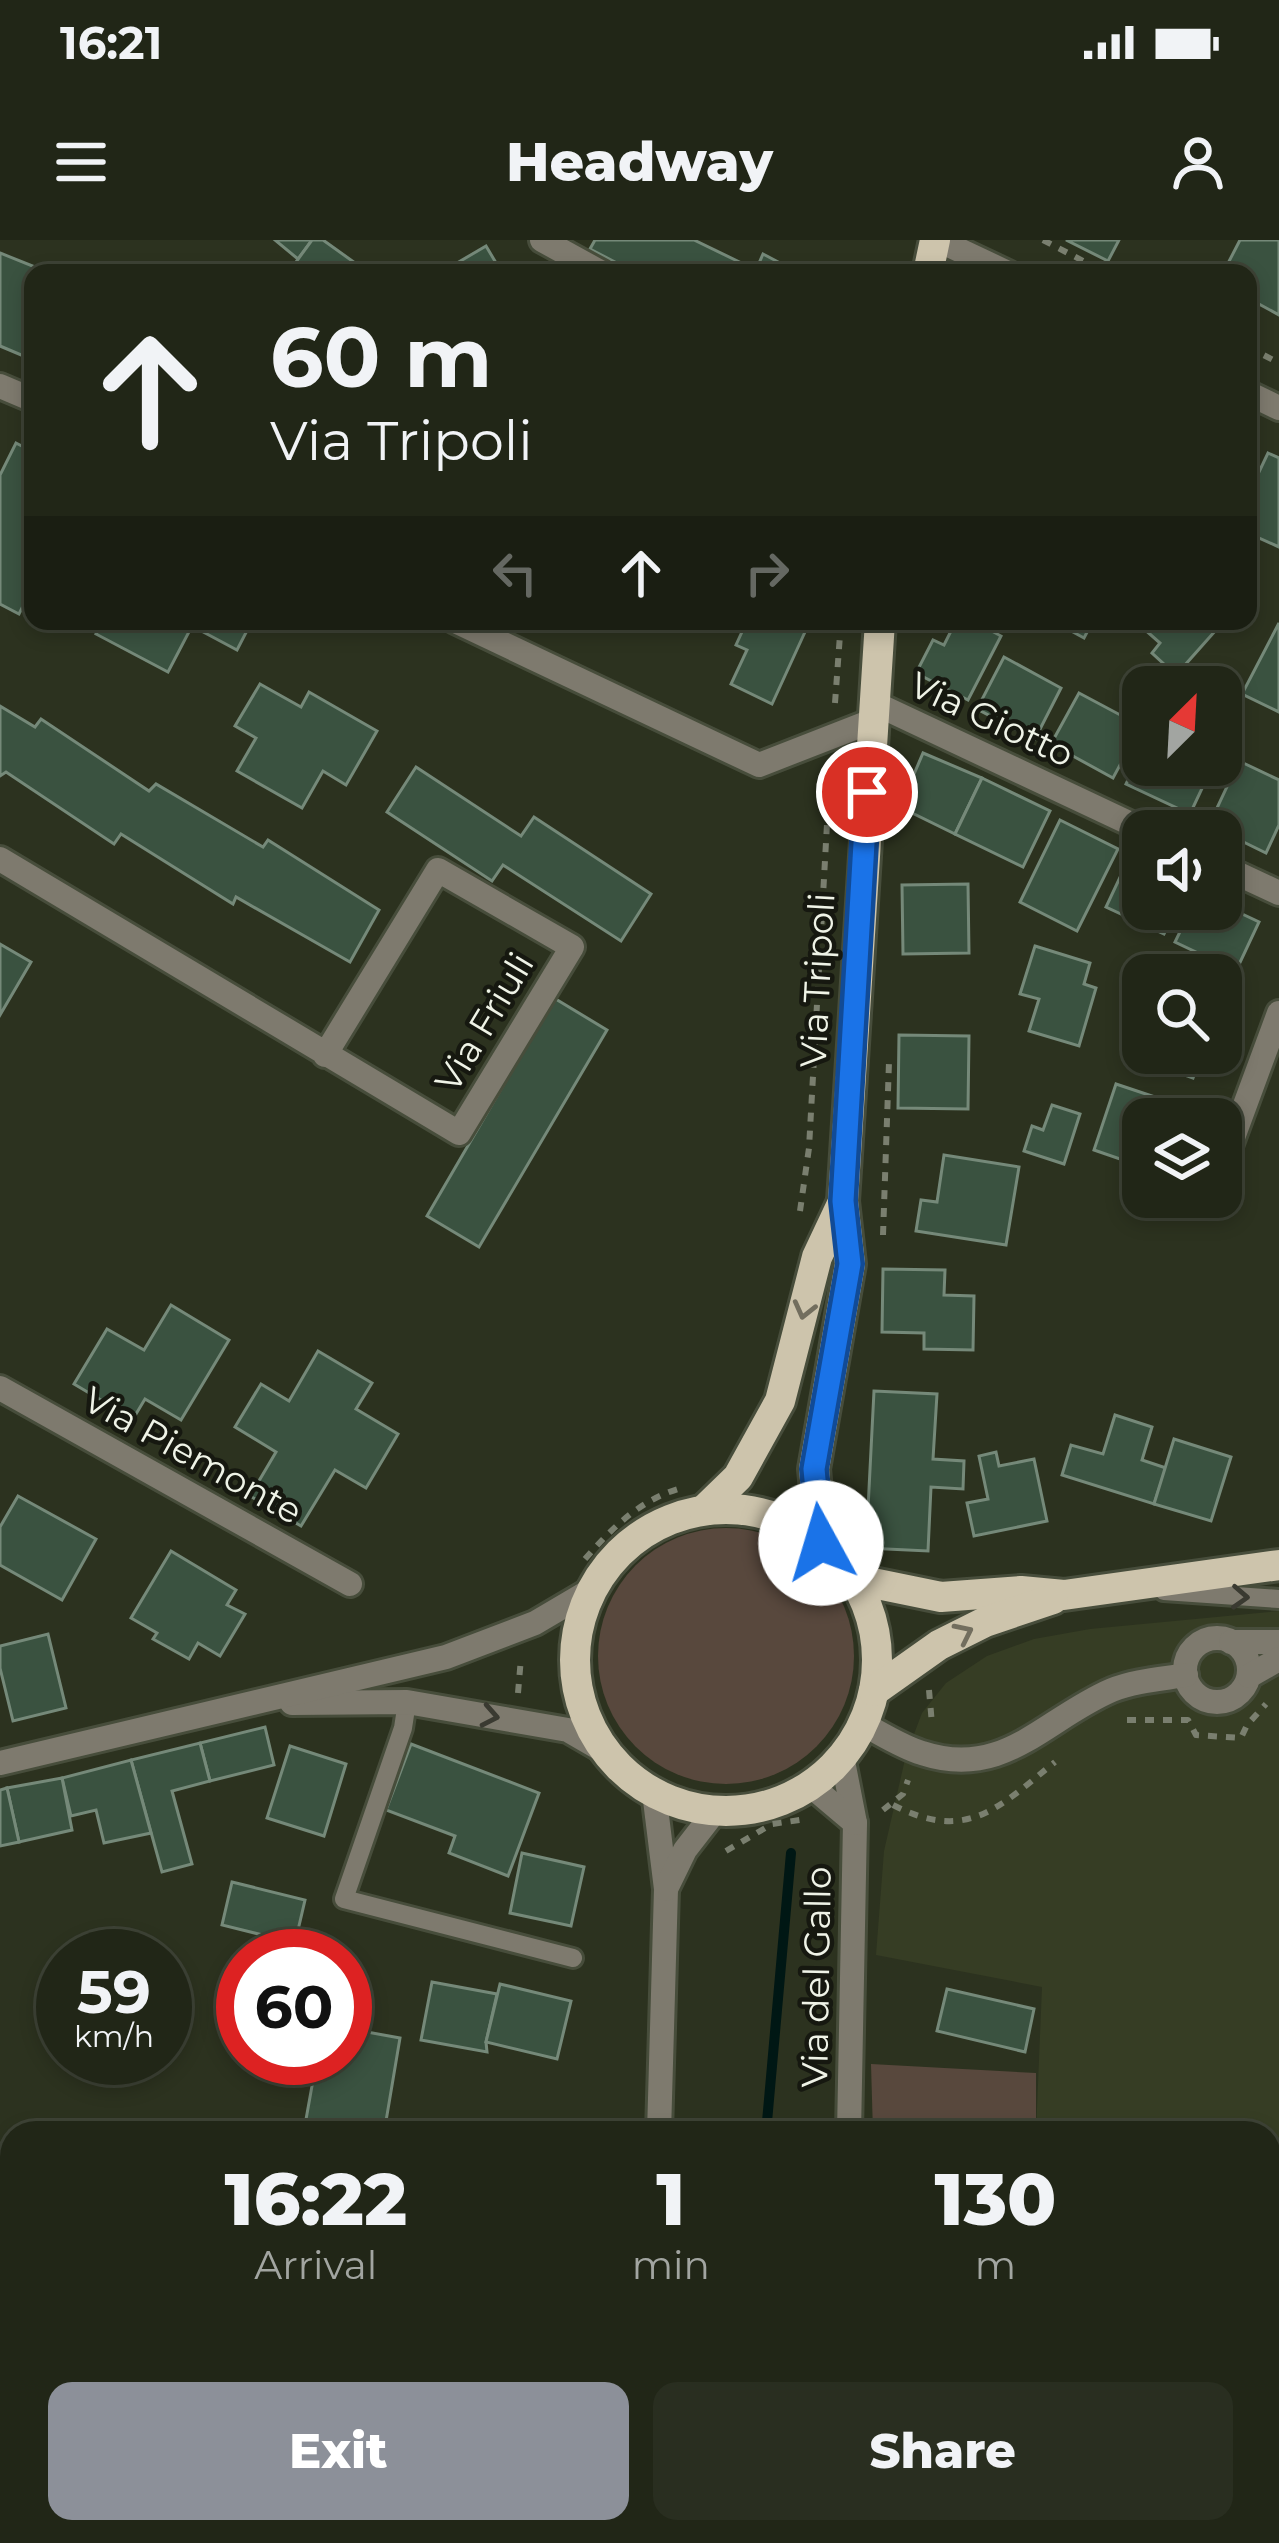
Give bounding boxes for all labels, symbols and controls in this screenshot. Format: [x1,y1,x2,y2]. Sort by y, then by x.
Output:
text: 16:21 [60,15,162,70]
icon: menu [48,129,114,195]
text: Headway [506,129,773,195]
icon: person [1165,129,1231,195]
text: 60 m [270,306,492,408]
icon: ahead [72,312,228,468]
text: Via Tripoli [270,408,533,474]
icon: left [482,540,548,606]
icon: ahead [608,540,674,606]
icon: right [734,540,800,606]
street label: Via Giotto [903,662,1081,776]
north arrow [1122,666,1242,786]
map controls [1122,666,1242,1218]
pin [816,741,918,843]
icon: arrive [834,759,900,825]
button: sound [1122,810,1242,930]
street label: Via Tripoli [790,891,844,1069]
street label: Via Friuli [425,944,543,1100]
button: search [1122,954,1242,1074]
button: layers [1122,1098,1242,1218]
one-way arrow [793,1300,818,1320]
street label: Via Piemonte [76,1377,310,1533]
position arrow [758,1480,884,1606]
one-way arrow [1231,1584,1250,1610]
one-way arrow [951,1624,973,1647]
one-way arrow [479,1702,499,1728]
street label: Via del Gallo [792,1866,840,2088]
speed limit sign: 60 [216,1929,372,2085]
text: 59 [77,1955,151,2028]
text: km/h [74,2018,154,2055]
text: 16:22 [225,2155,407,2243]
text: 1 [656,2155,685,2243]
text: 130 [935,2155,1056,2243]
text: Arrival [254,2241,377,2289]
text: min [632,2241,710,2289]
text: m [975,2241,1016,2289]
button: Exit [48,2382,629,2520]
button: Share [653,2382,1233,2520]

